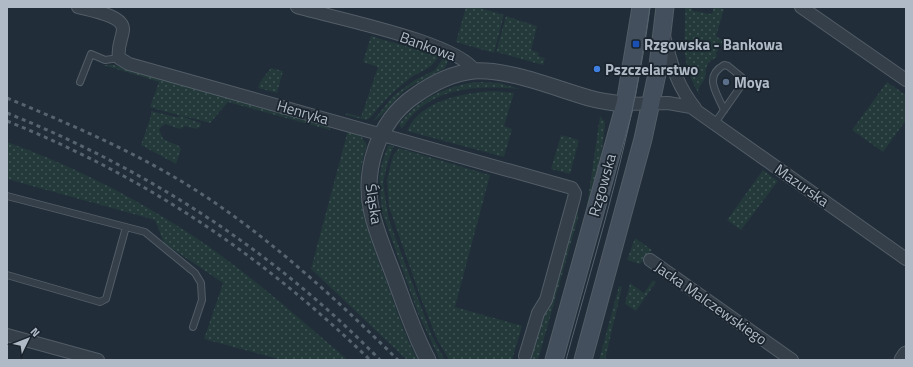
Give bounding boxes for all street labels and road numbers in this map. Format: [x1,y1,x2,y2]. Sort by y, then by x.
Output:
street label: Bankowa [397,25,460,67]
street label: Henryka [274,94,332,130]
street label: Rzgowska [582,150,622,219]
street label: Mazurska [770,158,834,212]
street label: Śląska [359,182,389,226]
street label: Jacka Malczewskiego [650,255,772,351]

